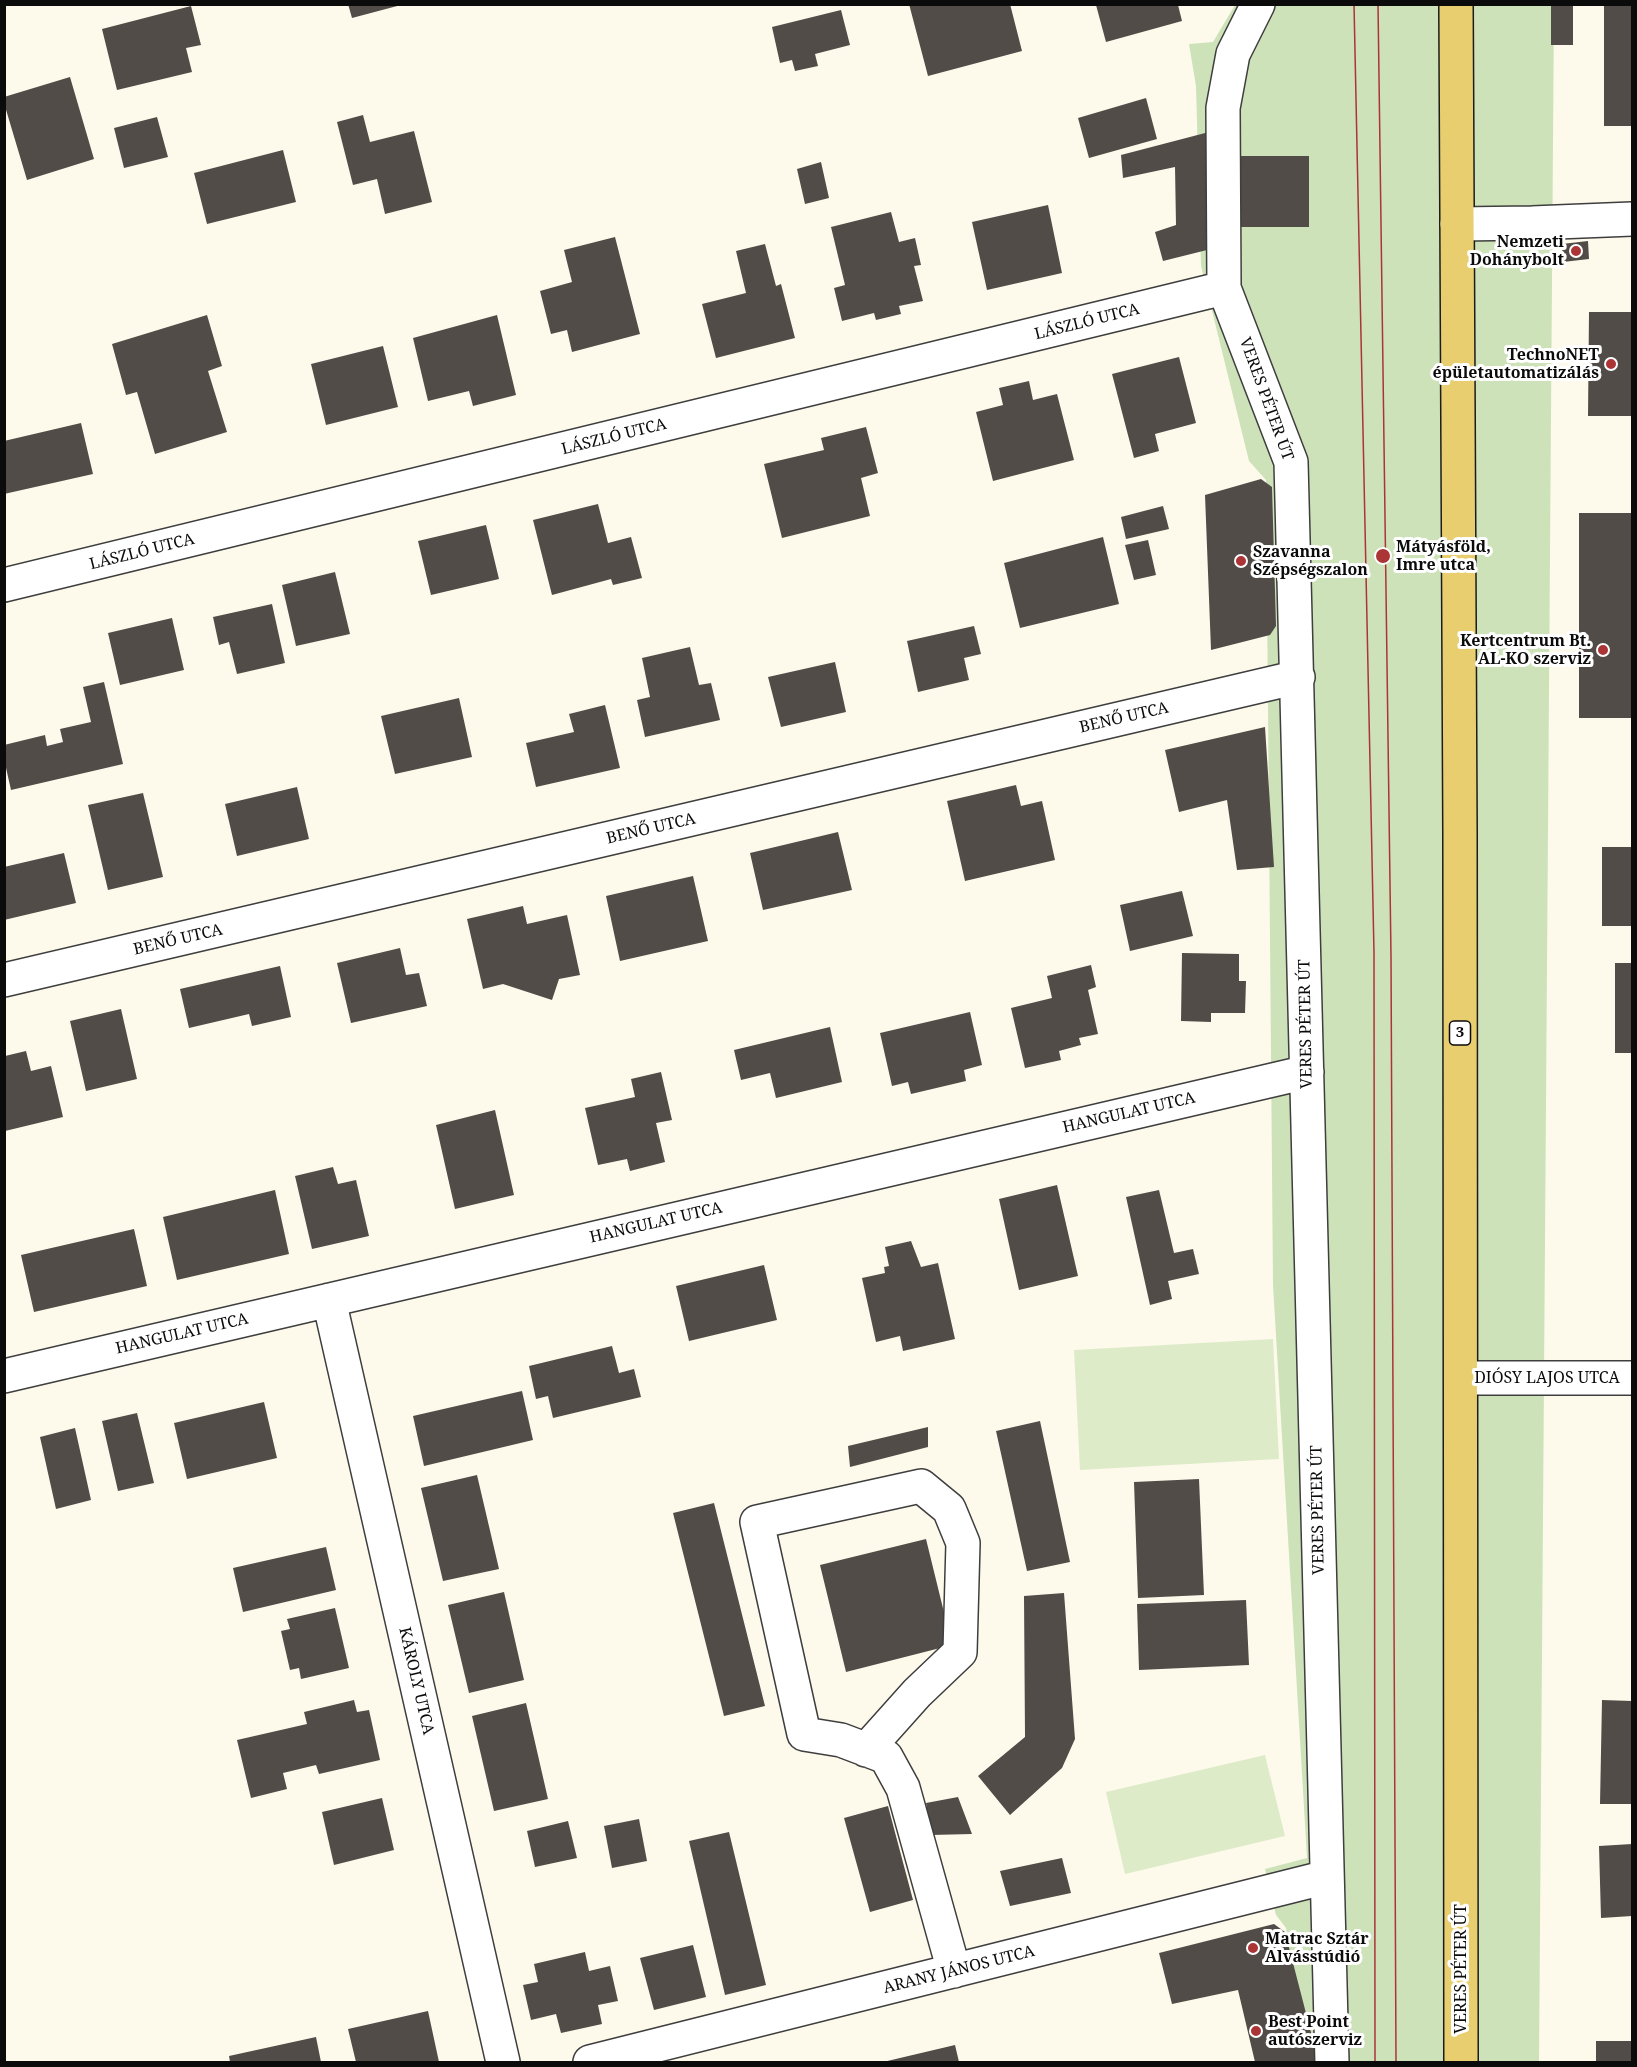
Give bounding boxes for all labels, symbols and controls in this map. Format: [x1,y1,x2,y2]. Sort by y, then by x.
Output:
place label: Nemzeti Dohánybolt [1470,232,1564,270]
marker: Nemzeti Dohánybolt [1569,244,1583,258]
street label: LÁSZLÓ UTCA [1033,300,1141,344]
street label: VERES PÉTER ÚT [1235,335,1297,463]
place label: TechnoNET épületautomatizálás [1433,345,1599,383]
marker: TechnoNET épületautomatizálás [1604,357,1618,371]
street label: LÁSZLÓ UTCA [560,415,668,459]
street label: LÁSZLÓ UTCA [88,530,196,574]
place label: Mátyásföld, Imre utca [1396,537,1491,575]
place label: Szavanna Szépségszalon [1253,542,1368,580]
marker: Mátyásföld, Imre utca [1374,547,1392,565]
marker: Szavanna Szépségszalon [1234,554,1248,568]
place label: Kertcentrum Bt. AL-KO szerviz [1460,631,1591,669]
marker: Kertcentrum Bt. AL-KO szerviz [1596,643,1610,657]
street label: BENŐ UTCA [1078,698,1170,738]
street label: BENŐ UTCA [605,809,697,849]
street label: BENŐ UTCA [132,920,224,960]
street label: VERES PÉTER ÚT [1295,959,1317,1089]
road number: 3 [1450,1021,1470,1045]
street label: HANGULAT UTCA [1061,1088,1197,1138]
street label: HANGULAT UTCA [588,1198,724,1248]
street label: HANGULAT UTCA [114,1309,250,1359]
street label: DIÓSY LAJOS UTCA [1474,1368,1620,1388]
street label: VERES PÉTER ÚT [1307,1445,1329,1575]
street label: KÁROLY UTCA [394,1625,438,1737]
street label: VERES PÉTER ÚT [1451,1904,1471,2034]
place label: Matrac Sztár Alvásstúdió [1265,1929,1369,1967]
marker: Matrac Sztár Alvásstúdió [1246,1941,1260,1955]
street label: ARANY JÁNOS UTCA [881,1942,1037,1998]
place label: Best Point autószerviz [1268,2012,1362,2050]
marker: Best Point autószerviz [1249,2024,1263,2038]

